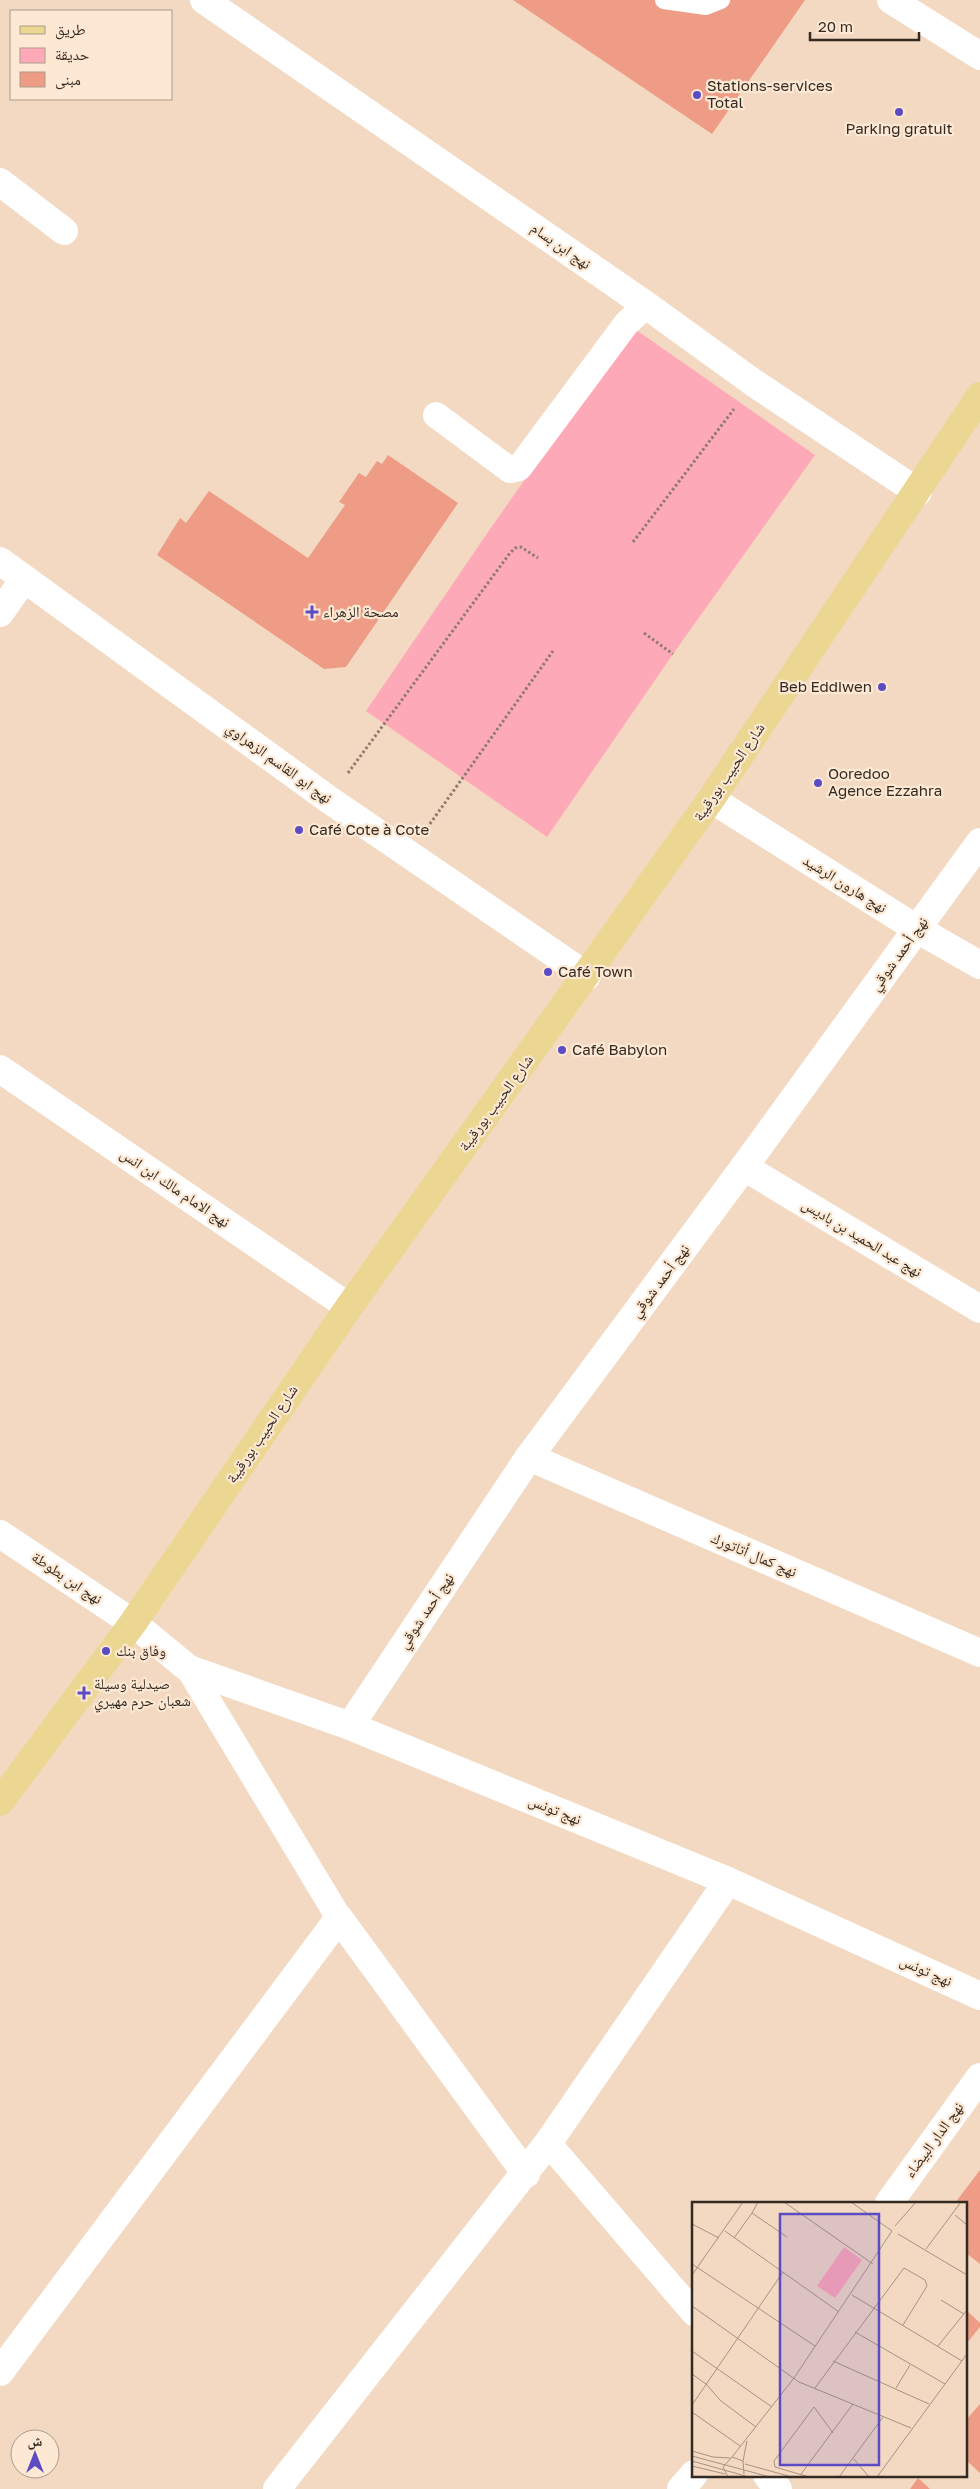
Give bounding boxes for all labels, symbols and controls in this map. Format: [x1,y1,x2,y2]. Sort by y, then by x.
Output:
legend [10,10,172,100]
scale bar [810,10,919,42]
text: 20 m [818,17,853,35]
text: طريق [55,20,86,40]
text: حديقة [55,45,90,63]
text: مبنى [55,70,81,90]
place label: Stations-services Total [707,76,833,111]
marker: Stations-services Total [691,89,703,101]
marker: Parking gratuit [893,106,905,118]
place label: Parking gratuit [845,119,953,137]
street label: نهج ابن بسام [527,218,595,274]
place label: مصحة الزهراء [323,602,399,621]
marker: مصحة الزهراء [305,605,319,619]
place label: Beb Eddiwen [779,677,872,695]
marker: Beb Eddiwen [876,681,888,693]
street label: نهج ابو القاسم الزهراوي [221,718,336,810]
street label: شارع الحبيب بورقيبة [689,719,769,825]
place label: Ooredoo Agence Ezzahra [828,764,942,799]
marker: Ooredoo Agence Ezzahra [812,777,824,789]
place label: Café Cote à Cote [309,820,430,838]
marker: Café Cote à Cote [293,824,305,836]
street label: نهج هارون الرشيد [799,850,891,918]
street label: نهج أحمد شوقي [865,913,934,996]
place label: Café Town [558,962,633,980]
marker: Café Town [542,966,554,978]
place label: Café Babylon [572,1040,667,1058]
marker: Café Babylon [556,1044,568,1056]
street label: شارع الحبيب بورقيبة [454,1051,538,1155]
street label: نهج الامام مالك ابن انس [116,1144,234,1232]
street label: نهج عبد الحميد بن باديس [798,1194,926,1282]
street label: نهج أحمد شوقي [626,1240,696,1323]
street label: شارع الحبيب بورقيبة [222,1381,302,1487]
street label: نهج كمال أتاتورك [708,1528,800,1582]
street label: نهج ابن بطوطة [28,1547,106,1609]
street label: نهج أحمد شوقي [393,1569,460,1654]
place label: وفاق بنك [116,1641,166,1661]
marker: وفاق بنك [100,1645,112,1657]
place label: صيدلية وسيلة شعبان حرم مهيري [94,1674,191,1713]
marker: صيدلية وسيلة شعبان حرم مهيري [78,1687,90,1699]
street label: نهج تونس [526,1790,584,1830]
street label: نهج تونس [897,1951,955,1991]
street label: نهج الدار البيضاء [900,2098,968,2182]
inset map [692,2202,968,2476]
north arrow [10,2429,60,2479]
text: ش [28,2432,43,2450]

